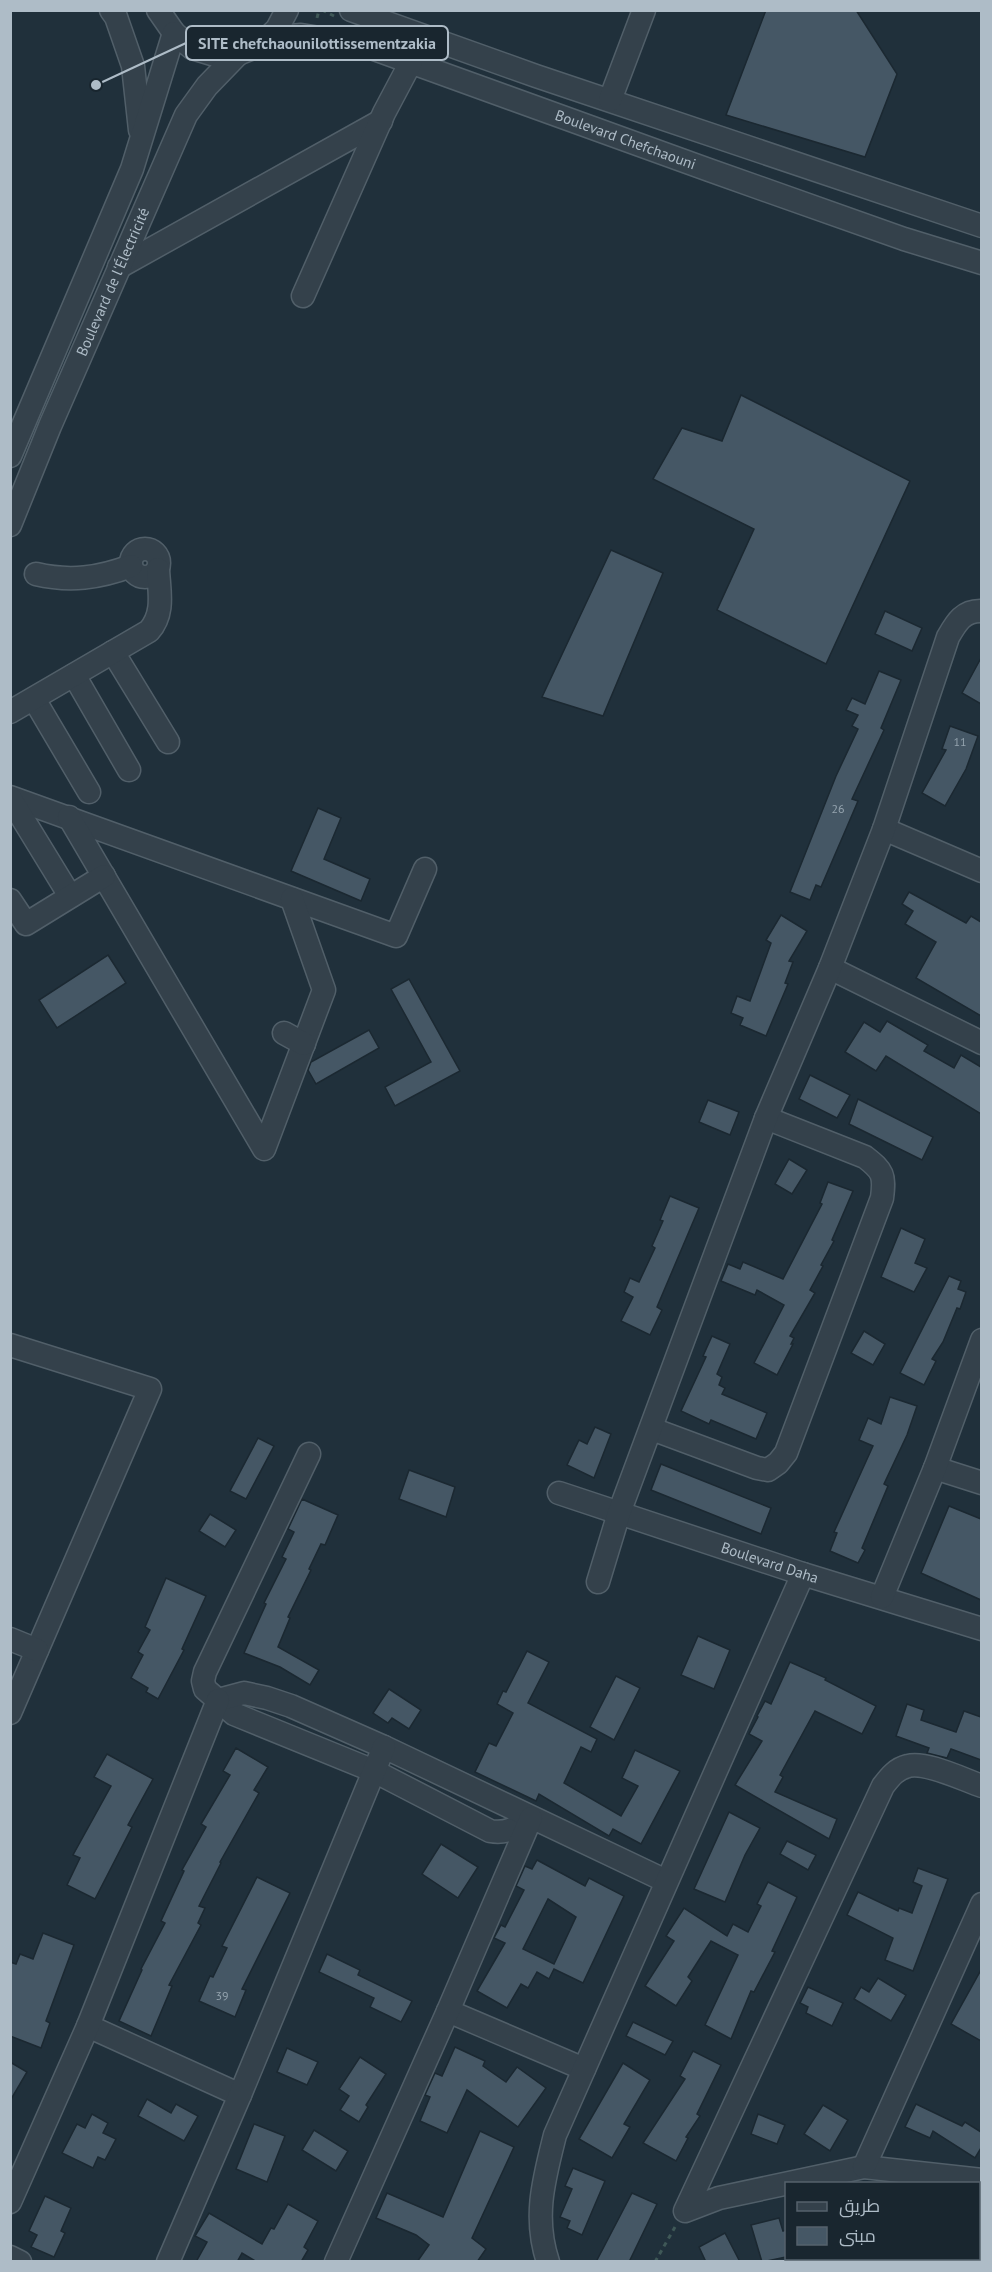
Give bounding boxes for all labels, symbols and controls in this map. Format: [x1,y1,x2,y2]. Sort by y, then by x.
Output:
callout: SITE chefchaounilottissementzakia [186,26,448,60]
text: SITE chefchaounilottissementzakia [198,33,436,53]
street label: Boulevard Chefchaouni [553,105,699,173]
street label: Boulevard de l'Électricité [72,205,153,359]
house number: 11 [953,734,967,749]
house number: 26 [831,801,845,816]
street label: Boulevard Daha [719,1537,821,1587]
house number: 39 [215,1988,229,2003]
legend [785,2182,980,2260]
text: طريق [839,2194,880,2218]
text: مبنى [839,2224,876,2247]

